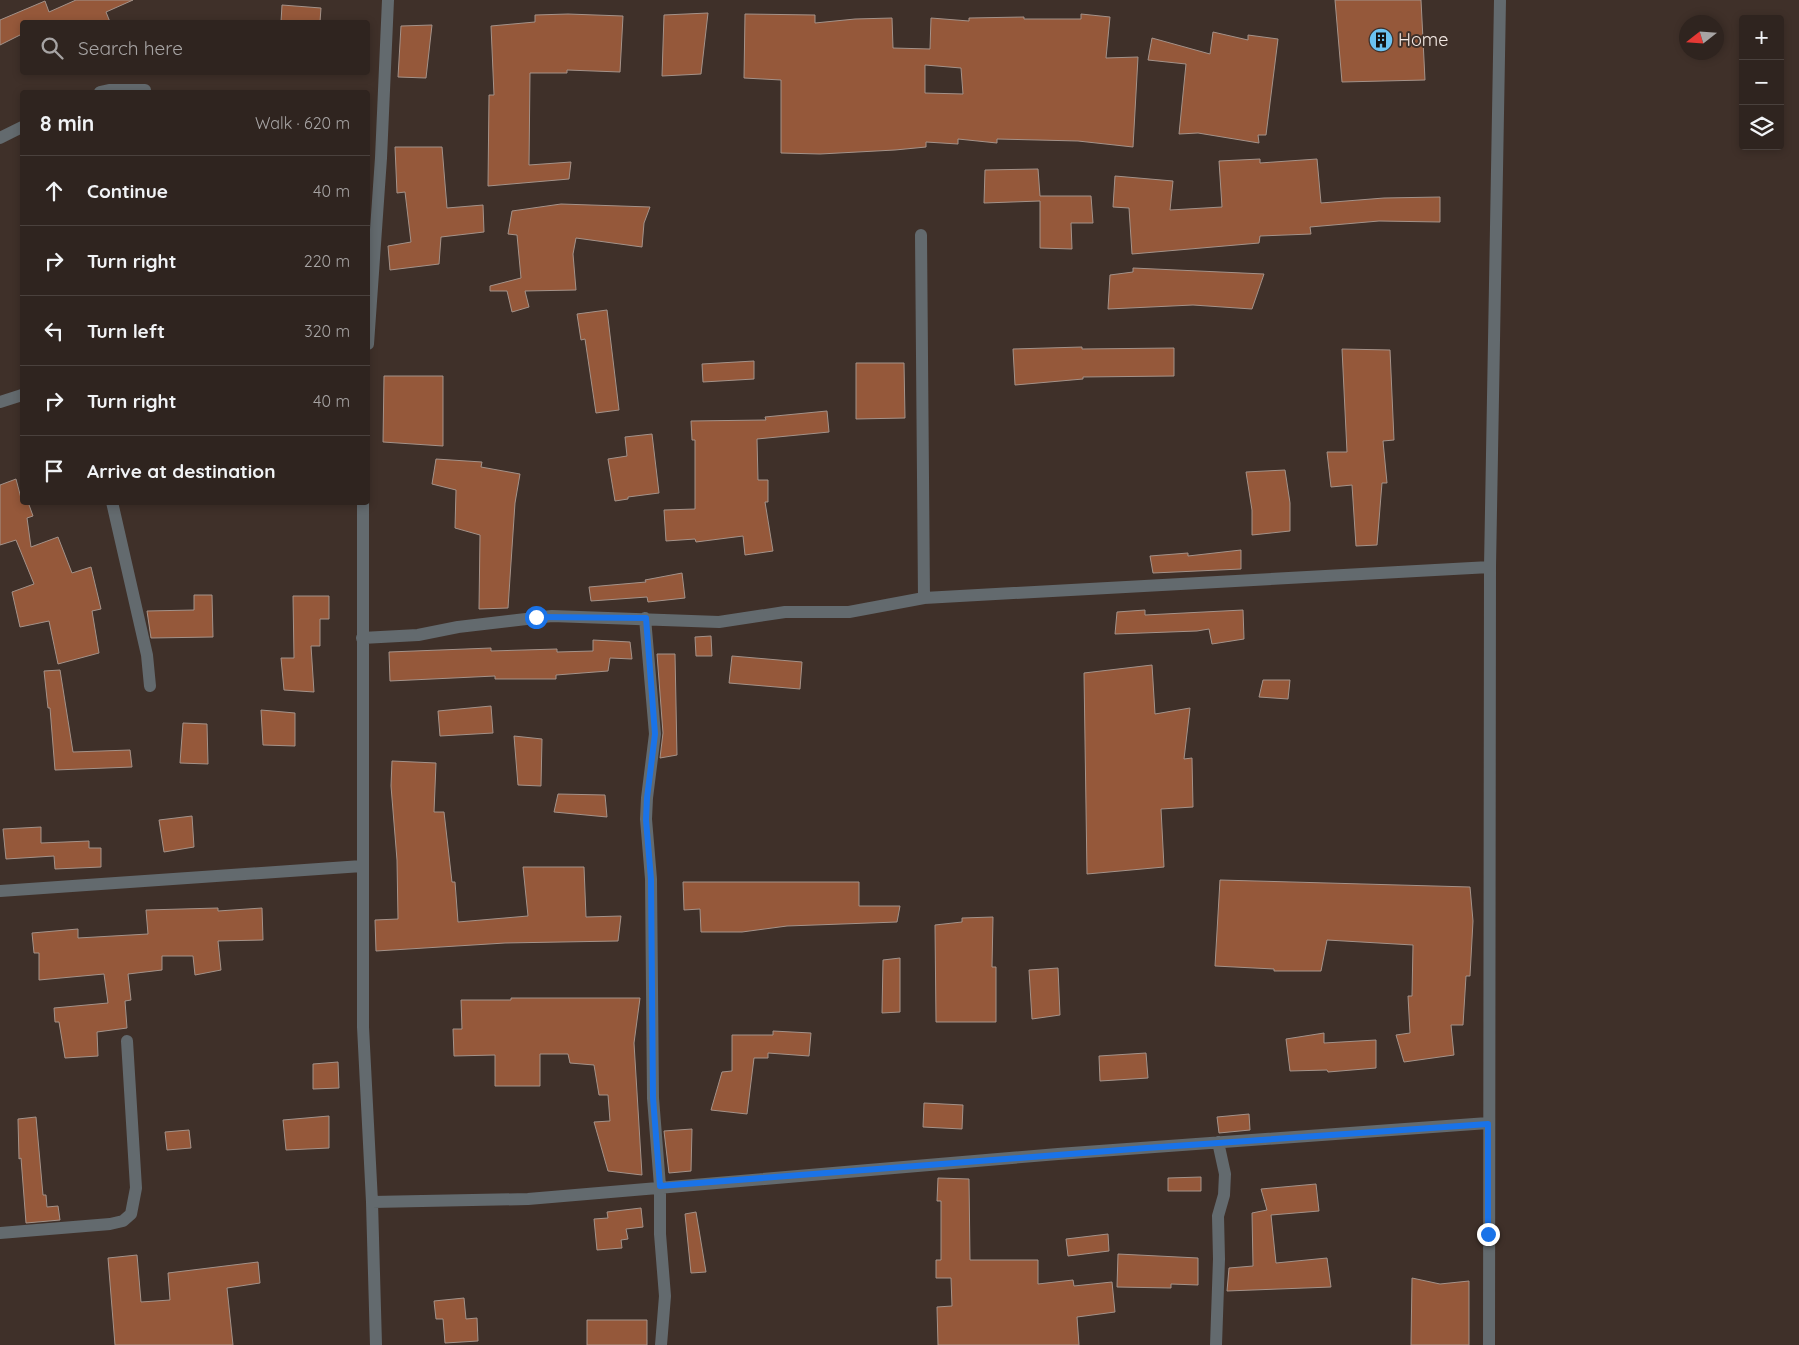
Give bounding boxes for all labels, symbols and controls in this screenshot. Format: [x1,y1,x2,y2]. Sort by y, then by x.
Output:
north arrow [1679,15,1724,60]
map controls [1739,15,1784,150]
button: + [1739,15,1784,60]
search box [20,20,370,75]
building icon: Home [1368,27,1394,53]
place label: Home [1398,28,1448,51]
icon: search [38,34,66,62]
text: Search here [78,36,183,60]
button: − [1739,60,1784,105]
button: layers [1739,105,1784,150]
text: 8 min [40,110,94,136]
text: Walk · 620 m [255,113,350,133]
icon: ahead [40,177,68,205]
text: Continue [87,179,168,203]
text: 40 m [313,181,350,201]
icon: right [40,247,68,275]
text: Turn right [87,249,176,273]
text: 220 m [304,251,350,271]
icon: left [40,317,68,345]
text: Turn left [87,319,165,343]
text: 320 m [304,321,350,341]
icon: right [40,387,68,415]
text: Turn right [87,389,176,413]
text: 40 m [313,391,350,411]
icon: arrive [40,457,68,485]
text: Arrive at destination [87,459,276,483]
route start [525,606,548,629]
route end [1477,1223,1500,1246]

